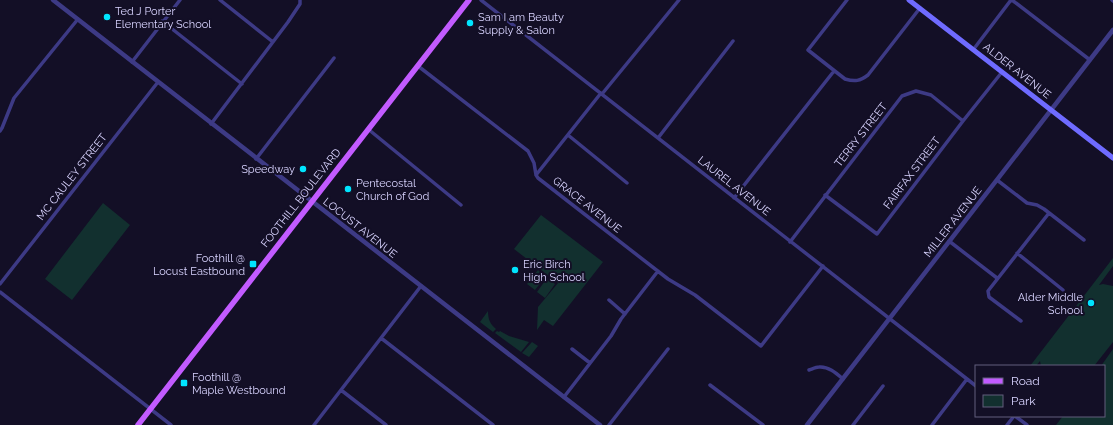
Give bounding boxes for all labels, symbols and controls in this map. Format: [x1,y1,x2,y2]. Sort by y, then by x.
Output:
place label: Ted J Porter Elementary School [115,5,211,31]
place label: Sam I am Beauty Supply & Salon [478,11,564,37]
marker: Ted J Porter Elementary School [102,12,112,22]
marker: Sam I am Beauty Supply & Salon [465,18,475,28]
street label: ALDER AVENUE [980,40,1054,102]
street label: TERRY STREET [832,100,890,170]
street label: MC CAULEY STREET [34,131,110,223]
street label: FAIRFAX STREET [881,134,943,212]
street label: FOOTHILL BOULEVARD [258,146,344,250]
street label: LAUREL AVENUE [695,154,773,219]
place label: Speedway [241,163,295,176]
marker: Speedway [298,164,308,174]
street label: GRACE AVENUE [550,174,624,236]
place label: Pentecostal Church of God [356,177,429,203]
marker: Pentecostal Church of God [343,184,353,194]
street label: MILLER AVENUE [921,184,985,260]
street label: LOCUST AVENUE [320,195,400,261]
place label: Foothill @ Locust Eastbound [153,252,245,278]
place label: Eric Birch High School [523,258,585,284]
marker: Foothill @ Locust Eastbound [248,259,258,269]
marker: Eric Birch High School [510,265,520,275]
place label: Alder Middle School [1018,291,1084,317]
marker: Alder Middle School [1086,298,1096,308]
legend [975,365,1105,417]
place label: Foothill @ Maple Westbound [192,371,286,397]
text: Road [1011,374,1040,388]
marker: Foothill @ Maple Westbound [179,378,189,388]
text: Park [1011,394,1036,408]

